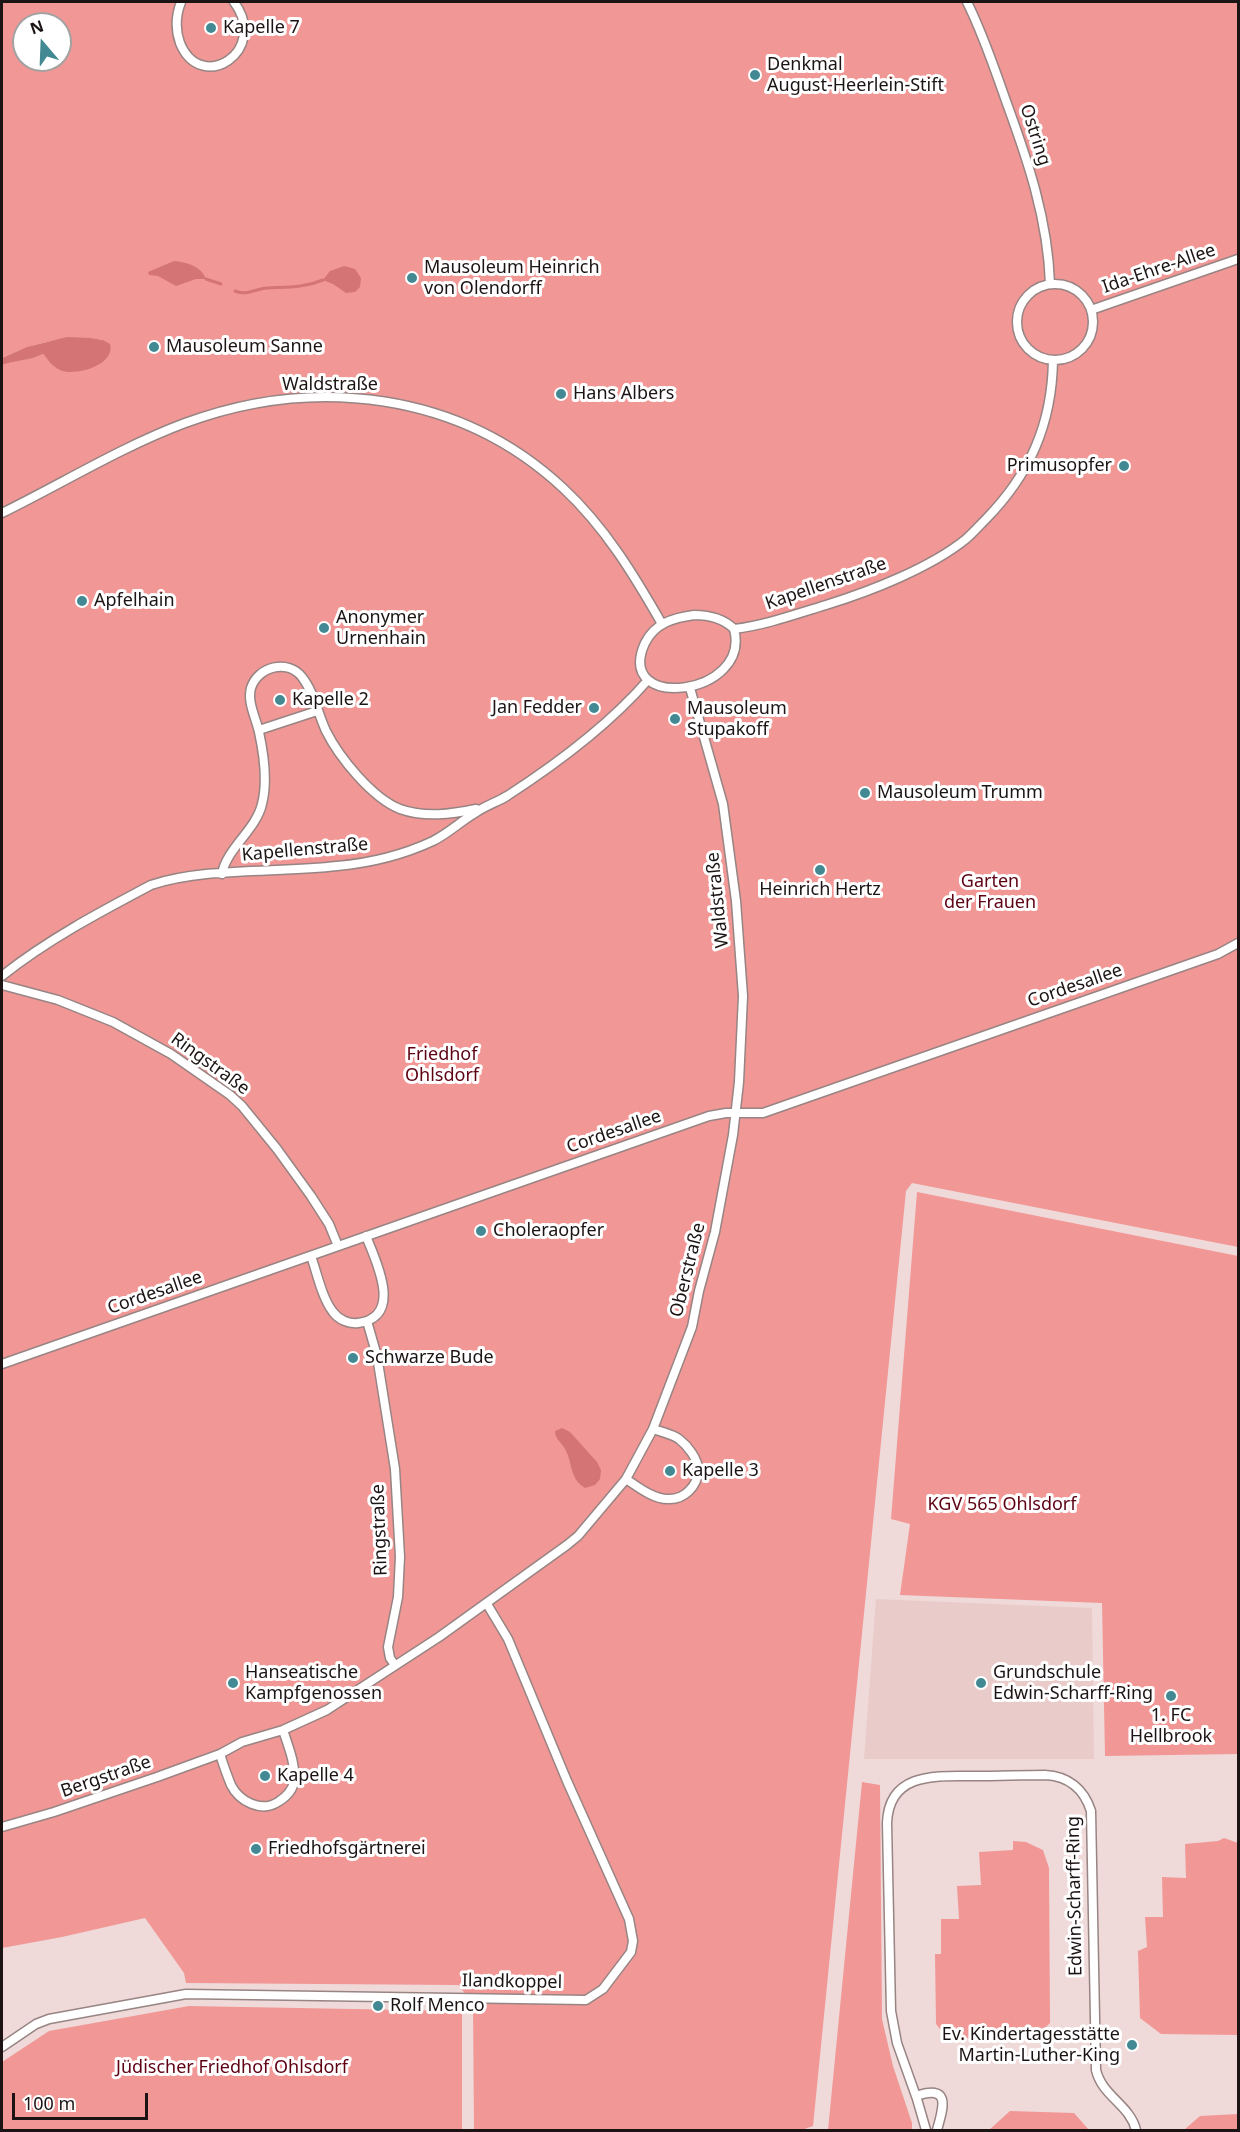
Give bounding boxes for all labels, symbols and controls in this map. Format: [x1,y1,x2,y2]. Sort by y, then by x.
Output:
north arrow [12,12,72,72]
text: N [27,14,47,39]
place label: Kapelle 7 [223,17,300,39]
marker: Kapelle 7 [204,21,218,35]
place label: Denkmal August-Heerlein-Stift [767,54,944,97]
marker: Denkmal August-Heerlein-Stift [748,68,762,82]
street label: Ostring [1015,101,1055,169]
street label: Ida-Ehre-Allee [1100,240,1218,298]
place label: Mausoleum Heinrich von Olendorff [424,257,600,300]
marker: Mausoleum Heinrich von Olendorff [405,271,419,285]
place label: Mausoleum Sanne [166,336,323,358]
marker: Mausoleum Sanne [147,340,161,354]
street label: Waldstraße [282,374,378,396]
place label: Hans Albers [573,383,674,405]
marker: Hans Albers [554,387,568,401]
place label: Primusopfer [1007,455,1112,477]
marker: Primusopfer [1117,459,1131,473]
street label: Kapellenstraße [763,553,889,615]
place label: Apfelhain [94,590,175,612]
marker: Apfelhain [75,594,89,608]
place label: Anonymer Urnenhain [336,607,426,650]
marker: Anonymer Urnenhain [317,621,331,635]
place label: Kapelle 2 [292,689,369,711]
marker: Kapelle 2 [273,693,287,707]
place label: Jan Fedder [492,697,582,719]
place label: Mausoleum Stupakoff [687,698,787,740]
marker: Jan Fedder [587,701,601,715]
marker: Mausoleum Stupakoff [668,712,682,726]
place label: Mausoleum Trumm [877,782,1043,804]
marker: Mausoleum Trumm [858,786,872,800]
street label: Kapellenstraße [241,834,369,866]
street label: Waldstraße [702,851,734,949]
marker: Heinrich Hertz [813,863,827,877]
park label: Garten der Frauen [944,871,1036,914]
place label: Heinrich Hertz [759,879,881,901]
street label: Cordesallee [1025,960,1125,1012]
street label: Ringstraße [167,1028,253,1100]
park label: Friedhof Ohlsdorf [405,1044,479,1086]
street label: Cordesallee [564,1106,664,1158]
place label: Choleraopfer [493,1220,604,1242]
street label: Oberstraße [666,1221,710,1319]
marker: Choleraopfer [474,1224,488,1238]
street label: Cordesallee [105,1267,205,1319]
place label: Schwarze Bude [365,1347,494,1369]
marker: Schwarze Bude [346,1351,360,1365]
place label: Kapelle 3 [682,1460,759,1482]
marker: Kapelle 3 [663,1464,677,1478]
street label: Ringstraße [368,1484,392,1576]
park label: KGV 565 Ohlsdorf [928,1494,1076,1516]
place label: Hanseatische Kampfgenossen [245,1662,382,1704]
place label: Grundschule Edwin-Scharff-Ring [993,1662,1153,1704]
marker: Hanseatische Kampfgenossen [226,1676,240,1690]
marker: Grundschule Edwin-Scharff-Ring [974,1676,988,1690]
marker: 1. FC Hellbrook [1164,1689,1178,1703]
place label: 1. FC Hellbrook [1130,1705,1212,1748]
street label: Bergstraße [58,1751,154,1803]
place label: Kapelle 4 [277,1765,354,1787]
marker: Kapelle 4 [258,1769,272,1783]
street label: Edwin-Scharff-Ring [1063,1816,1087,1976]
place label: Friedhofsgärtnerei [268,1838,426,1860]
marker: Friedhofsgärtnerei [249,1842,263,1856]
street label: Ilandkoppel [462,1970,562,1994]
place label: Rolf Menco [390,1995,485,2017]
marker: Rolf Menco [371,1999,385,2013]
place label: Ev. Kindertagesstätte Martin-Luther-King [942,2024,1120,2066]
marker: Ev. Kindertagesstätte Martin-Luther-King [1125,2038,1139,2052]
park label: Jüdischer Friedhof Ohlsdorf [116,2057,348,2079]
scale bar [15,2081,152,2119]
text: 100 m [23,2091,75,2115]

